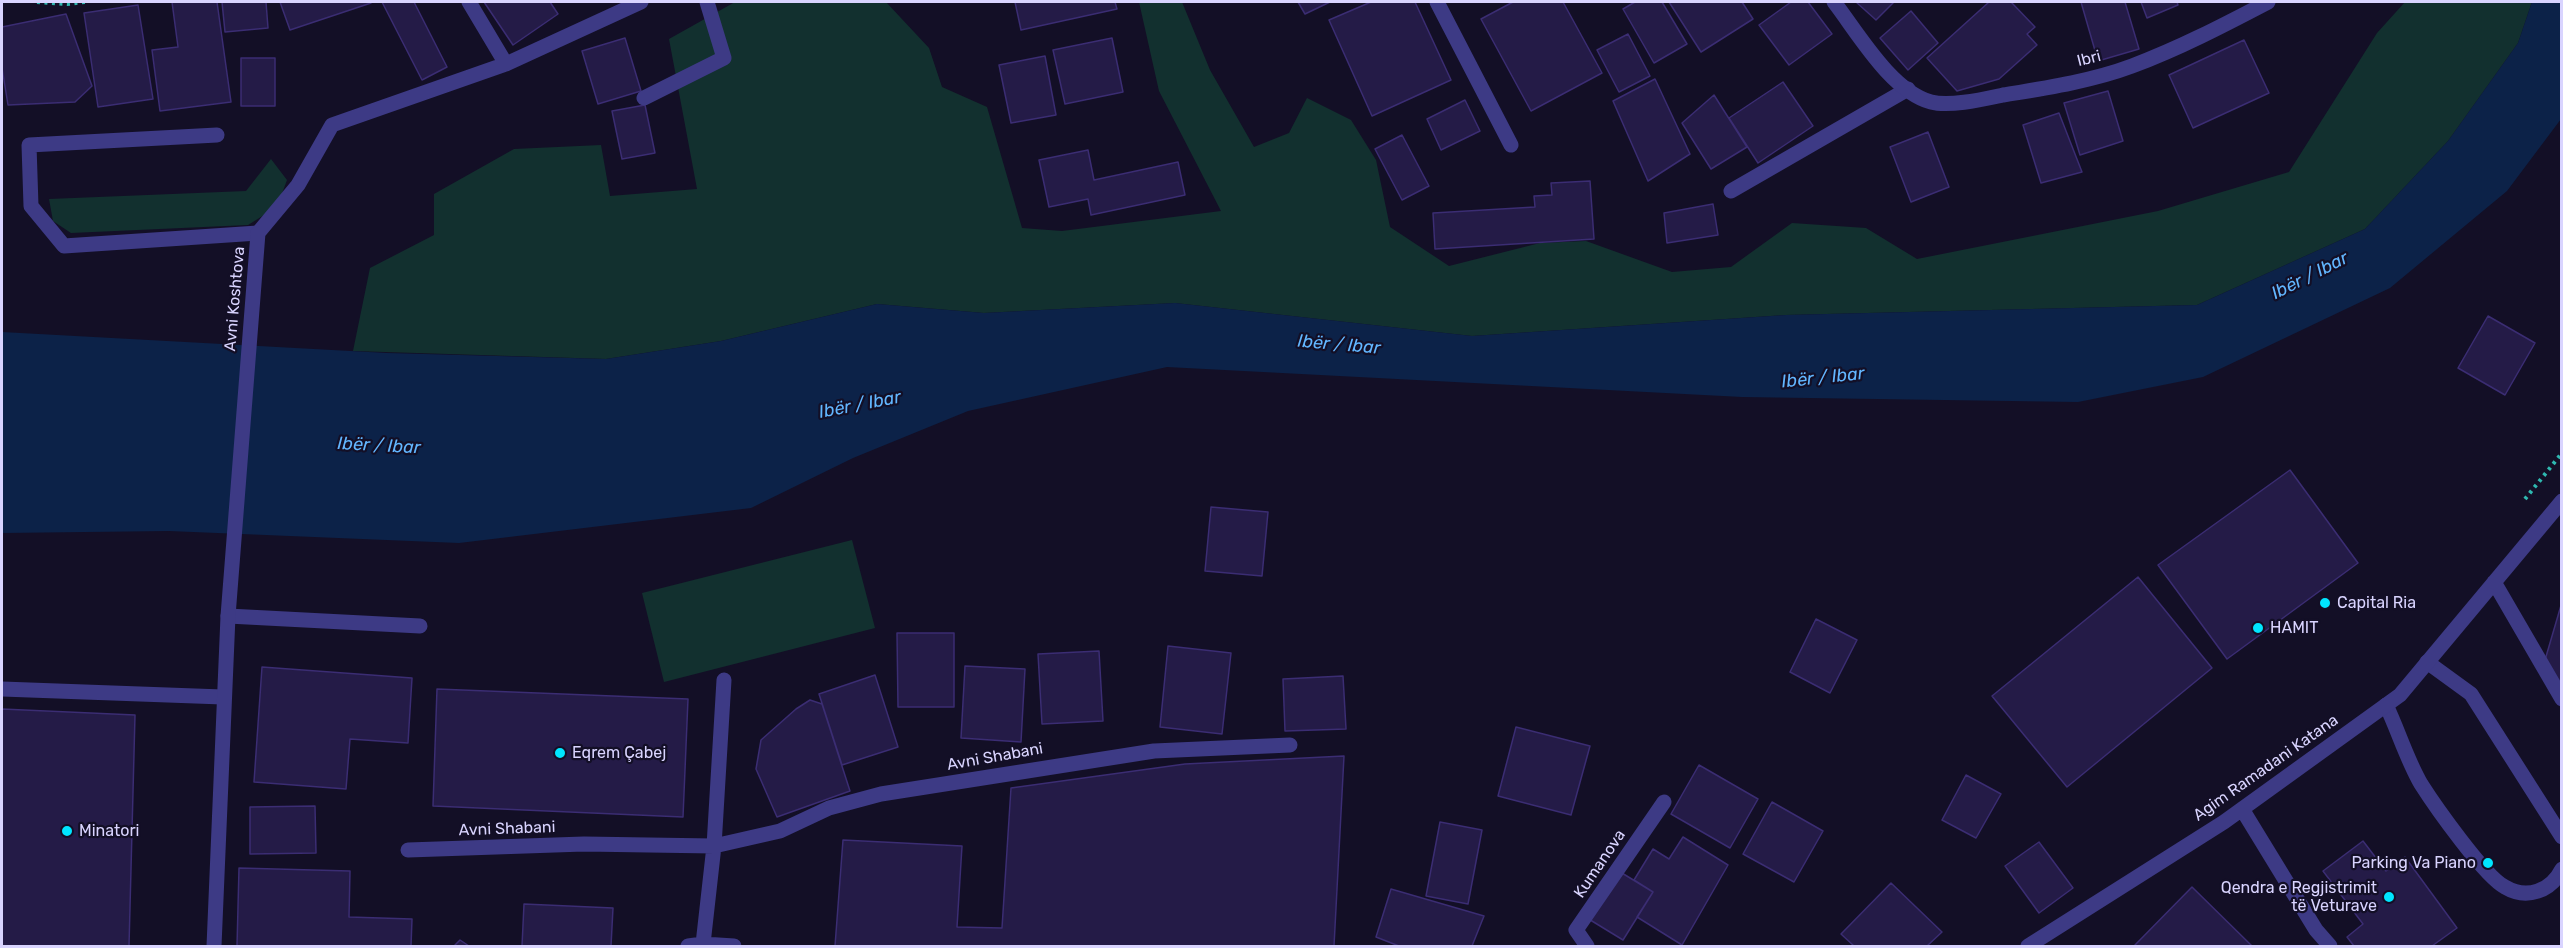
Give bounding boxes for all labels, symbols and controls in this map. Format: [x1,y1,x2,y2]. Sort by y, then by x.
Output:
street label: Ibri [2075,47,2103,71]
street label: Avni Koshtova [221,246,249,352]
water label: Ibër / Ibar [2268,247,2352,305]
water label: Ibër / Ibar [1297,331,1381,359]
water label: Ibër / Ibar [1780,363,1866,393]
water label: Ibër / Ibar [817,386,903,424]
water label: Ibër / Ibar [337,433,421,459]
place label: Capital Ria [2337,593,2416,613]
marker: Capital Ria [2318,596,2332,610]
place label: HAMIT [2270,618,2318,638]
marker: HAMIT [2251,621,2265,635]
street label: Agim Ramadani Katana [2190,711,2342,825]
street label: Avni Shabani [946,739,1044,775]
place label: Eqrem Çabej [572,743,666,763]
marker: Eqrem Çabej [553,746,567,760]
street label: Avni Shabani [458,818,556,840]
place label: Minatori [79,821,139,841]
marker: Minatori [60,824,74,838]
street label: Kumanova [1570,826,1630,902]
place label: Parking Va Piano [2351,853,2476,873]
marker: Parking Va Piano [2481,856,2495,870]
place label: Qendra e Regjistrimit të Veturave [2221,878,2377,916]
marker: Qendra e Regjistrimit të Veturave [2382,890,2396,904]

